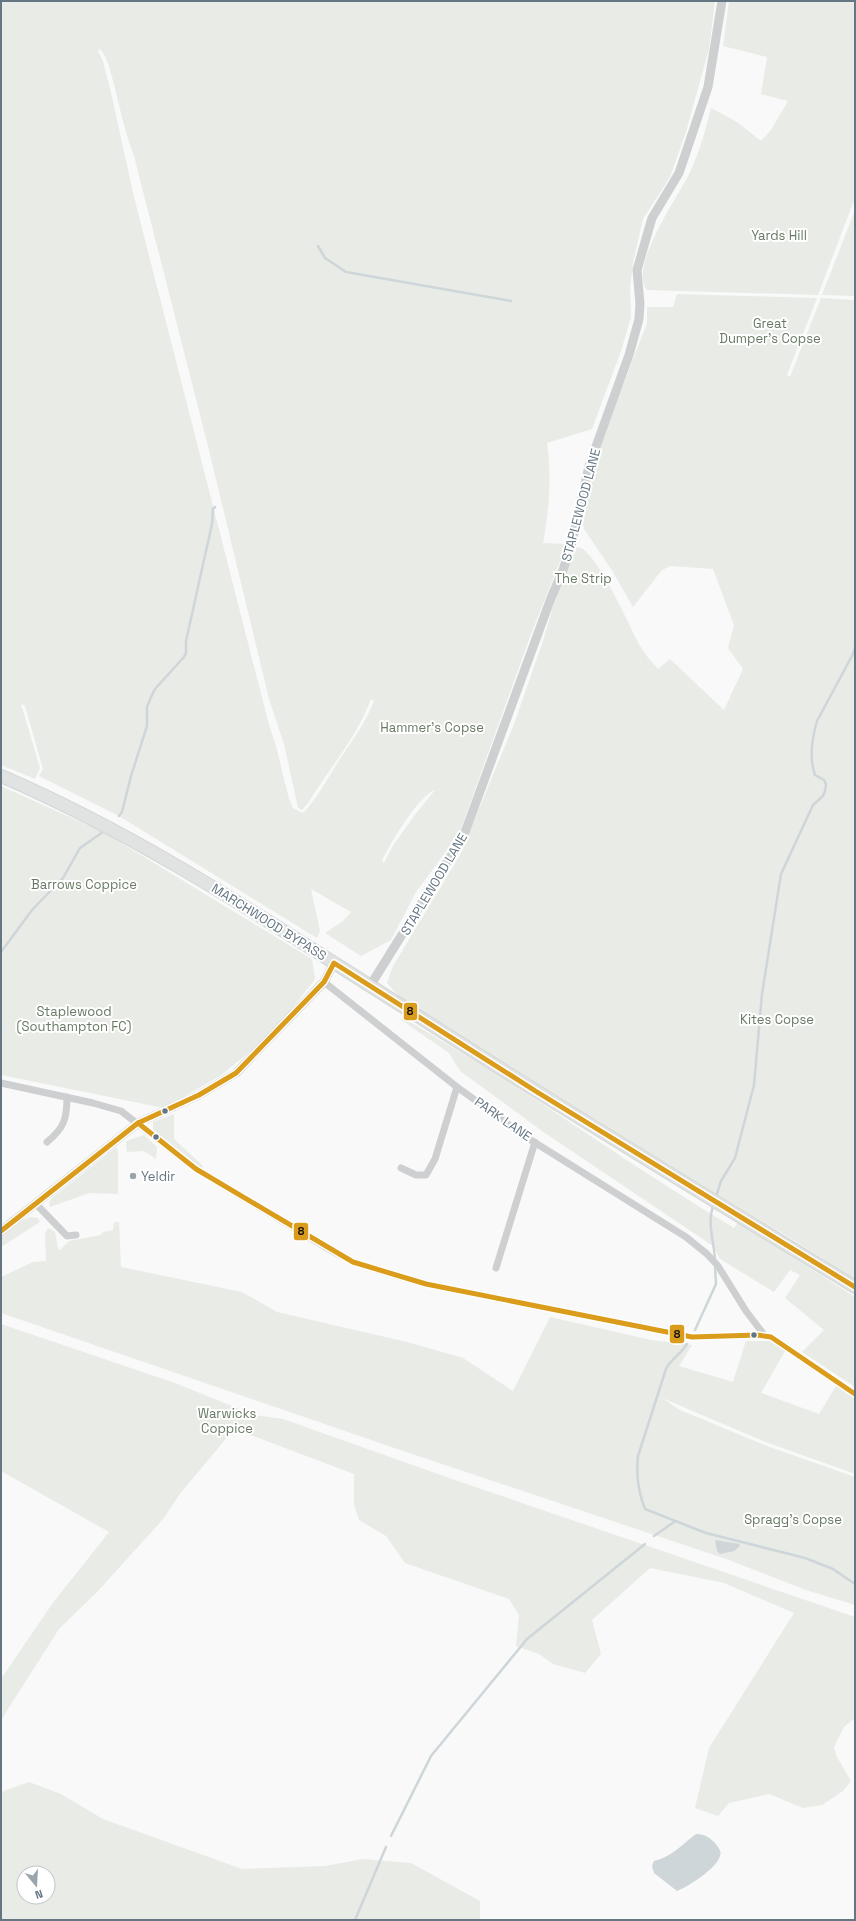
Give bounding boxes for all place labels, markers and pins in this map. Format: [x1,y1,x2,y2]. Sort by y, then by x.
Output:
unlabelled marker [160,1106,170,1116]
unlabelled marker [151,1132,161,1142]
place label: Yeldir [141,1168,175,1185]
marker: Yeldir [128,1171,138,1181]
unlabelled marker [749,1330,759,1340]

